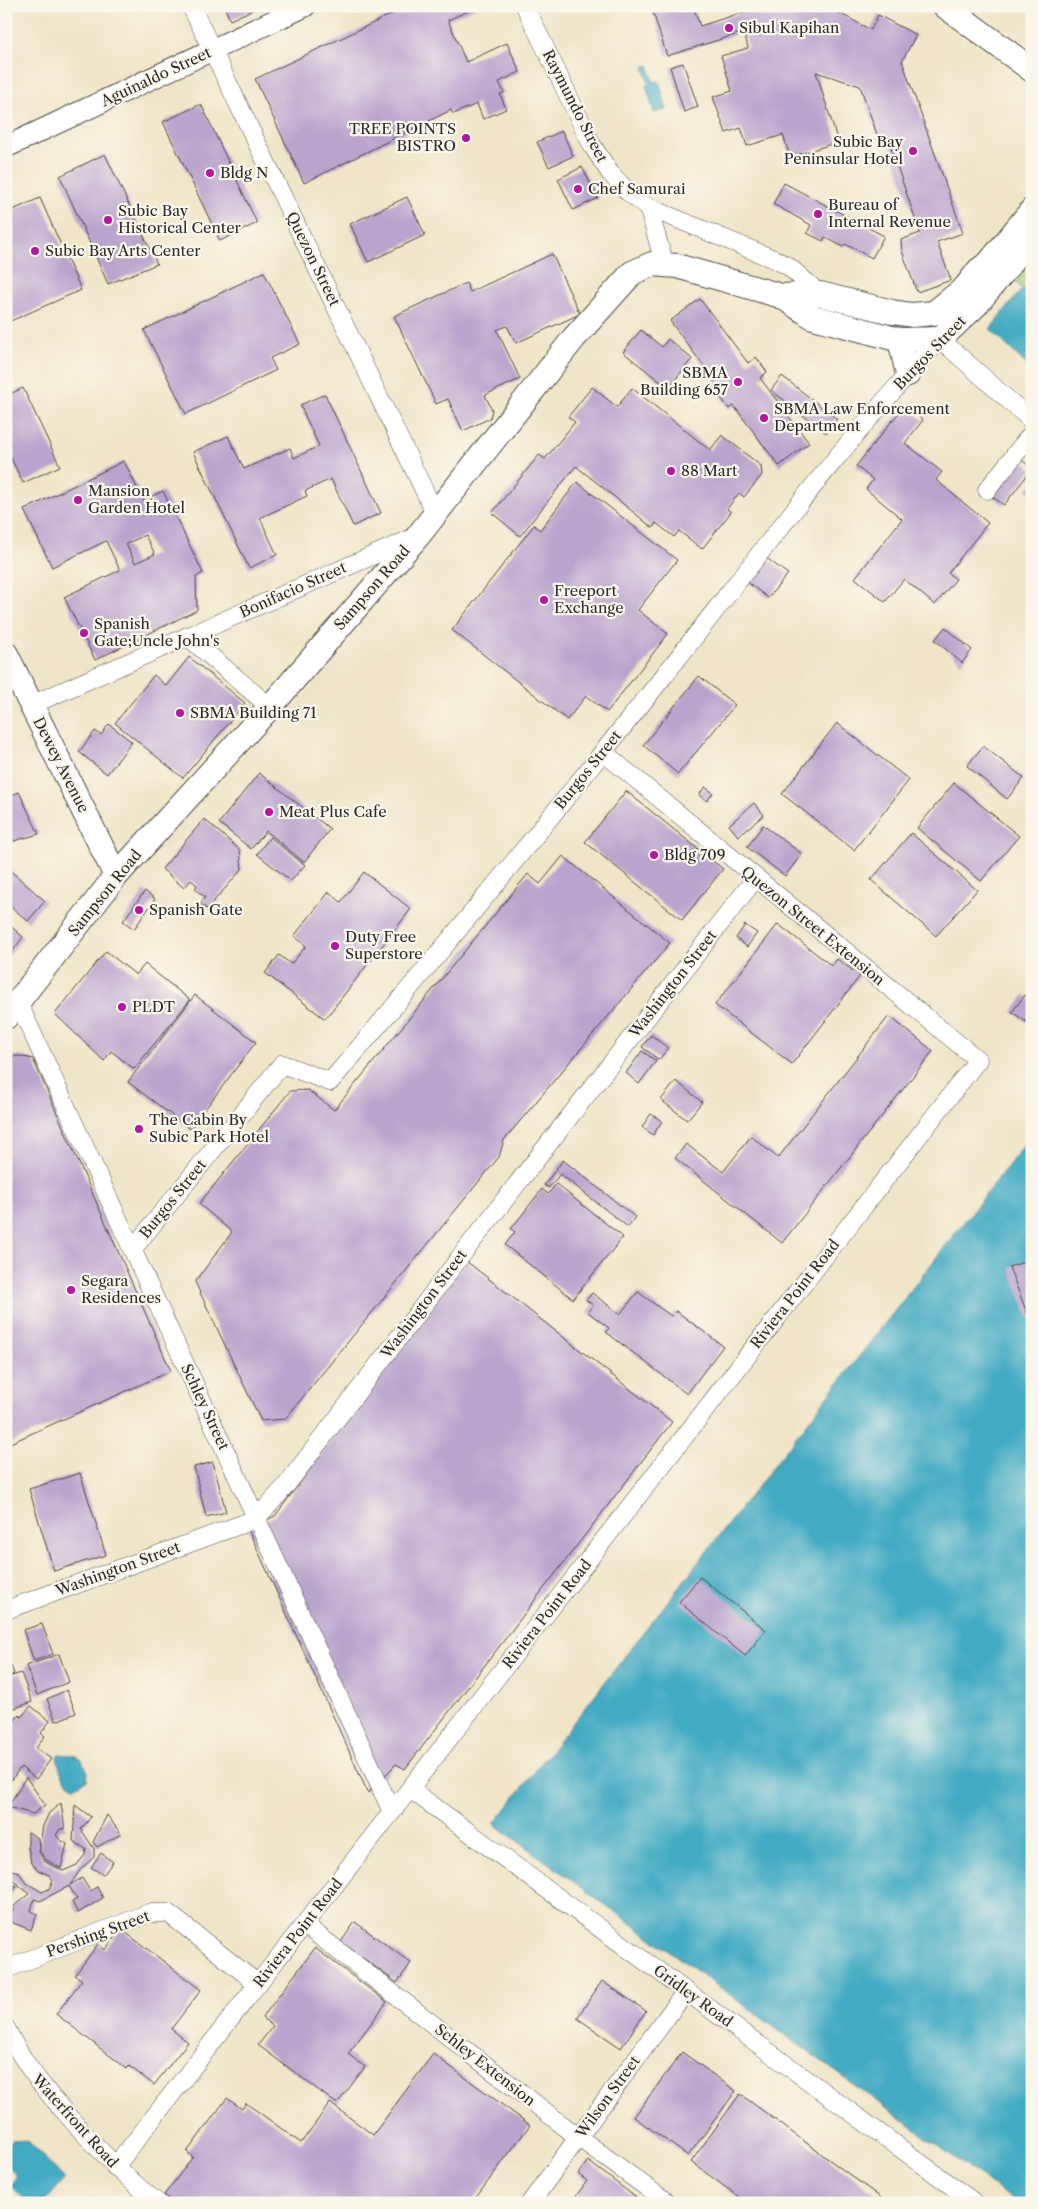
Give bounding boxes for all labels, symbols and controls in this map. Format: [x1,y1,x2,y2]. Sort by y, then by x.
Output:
place label: Sibul Kapihan [739,18,840,37]
marker: Sibul Kapihan [723,22,735,34]
street label: Aguinaldo Street [97,42,215,111]
street label: Raymundo Street [539,46,612,166]
place label: TREE POINTS BISTRO [349,119,456,155]
marker: TREE POINTS BISTRO [460,132,472,144]
place label: Subic Bay Peninsular Hotel [784,132,904,168]
marker: Subic Bay Peninsular Hotel [907,145,919,157]
place label: Bldg N [220,163,268,182]
marker: Bldg N [204,167,216,179]
place label: Chef Samurai [588,179,686,198]
marker: Chef Samurai [572,183,584,195]
place label: Bureau of Internal Revenue [828,195,951,231]
place label: Subic Bay Historical Center [118,201,242,237]
street label: Quezon Street [282,208,345,310]
marker: Bureau of Internal Revenue [812,208,824,220]
marker: Subic Bay Historical Center [102,214,114,226]
place label: Subic Bay Arts Center [45,241,201,260]
marker: Subic Bay Arts Center [29,245,41,257]
street label: Burgos Street [889,311,970,394]
place label: SBMA Building 657 [640,363,729,399]
marker: SBMA Building 657 [732,376,744,388]
place label: SBMA Law Enforcement Department [774,399,951,435]
marker: SBMA Law Enforcement Department [758,412,770,424]
place label: 88 Mart [681,461,738,480]
marker: 88 Mart [665,465,677,477]
place label: Mansion Garden Hotel [88,481,185,517]
marker: Mansion Garden Hotel [72,494,84,506]
street label: Sampson Road [330,541,414,634]
street label: Bonifacio Street [236,557,350,622]
place label: Freeport Exchange [554,581,624,617]
marker: Freeport Exchange [538,594,550,606]
place label: Spanish Gate;Uncle John's [94,614,220,650]
marker: Spanish Gate;Uncle John's [78,627,90,639]
place label: SBMA Building 71 [190,703,317,722]
marker: SBMA Building 71 [174,707,186,719]
street label: Dewey Avenue [29,714,94,816]
street label: Burgos Street [550,726,626,813]
place label: Meat Plus Cafe [279,802,387,821]
marker: Meat Plus Cafe [263,806,275,818]
street label: Sampson Road [64,845,145,940]
place label: Bldg 709 [664,845,726,864]
marker: Bldg 709 [648,849,660,861]
street label: Quezon Street Extension [738,862,889,990]
place label: Spanish Gate [149,900,243,919]
marker: Spanish Gate [133,904,145,916]
street label: Washington Street [624,926,721,1042]
place label: Duty Free Superstore [345,927,423,963]
marker: Duty Free Superstore [329,940,341,952]
place label: PLDT [132,997,176,1016]
marker: PLDT [116,1001,128,1013]
place label: The Cabin By Subic Park Hotel [149,1110,269,1146]
marker: The Cabin By Subic Park Hotel [133,1123,145,1135]
street label: Burgos Street [135,1155,211,1242]
street label: Riviera Point Road [746,1235,843,1352]
street label: Washington Street [376,1245,471,1363]
place label: Segara Residences [81,1271,161,1307]
marker: Segara Residences [65,1284,77,1296]
street label: Schley Street [177,1361,234,1454]
street label: Washington Street [52,1537,183,1600]
street label: Riviera Point Road [498,1555,595,1672]
street label: Riviera Point Road [249,1874,346,1991]
street label: Pershing Street [44,1906,153,1961]
street label: Gridley Road [650,1960,737,2031]
street label: Schley Extension [431,2019,540,2110]
street label: Wilson Street [571,2051,644,2142]
street label: Waterfront Road [28,2069,122,2171]

